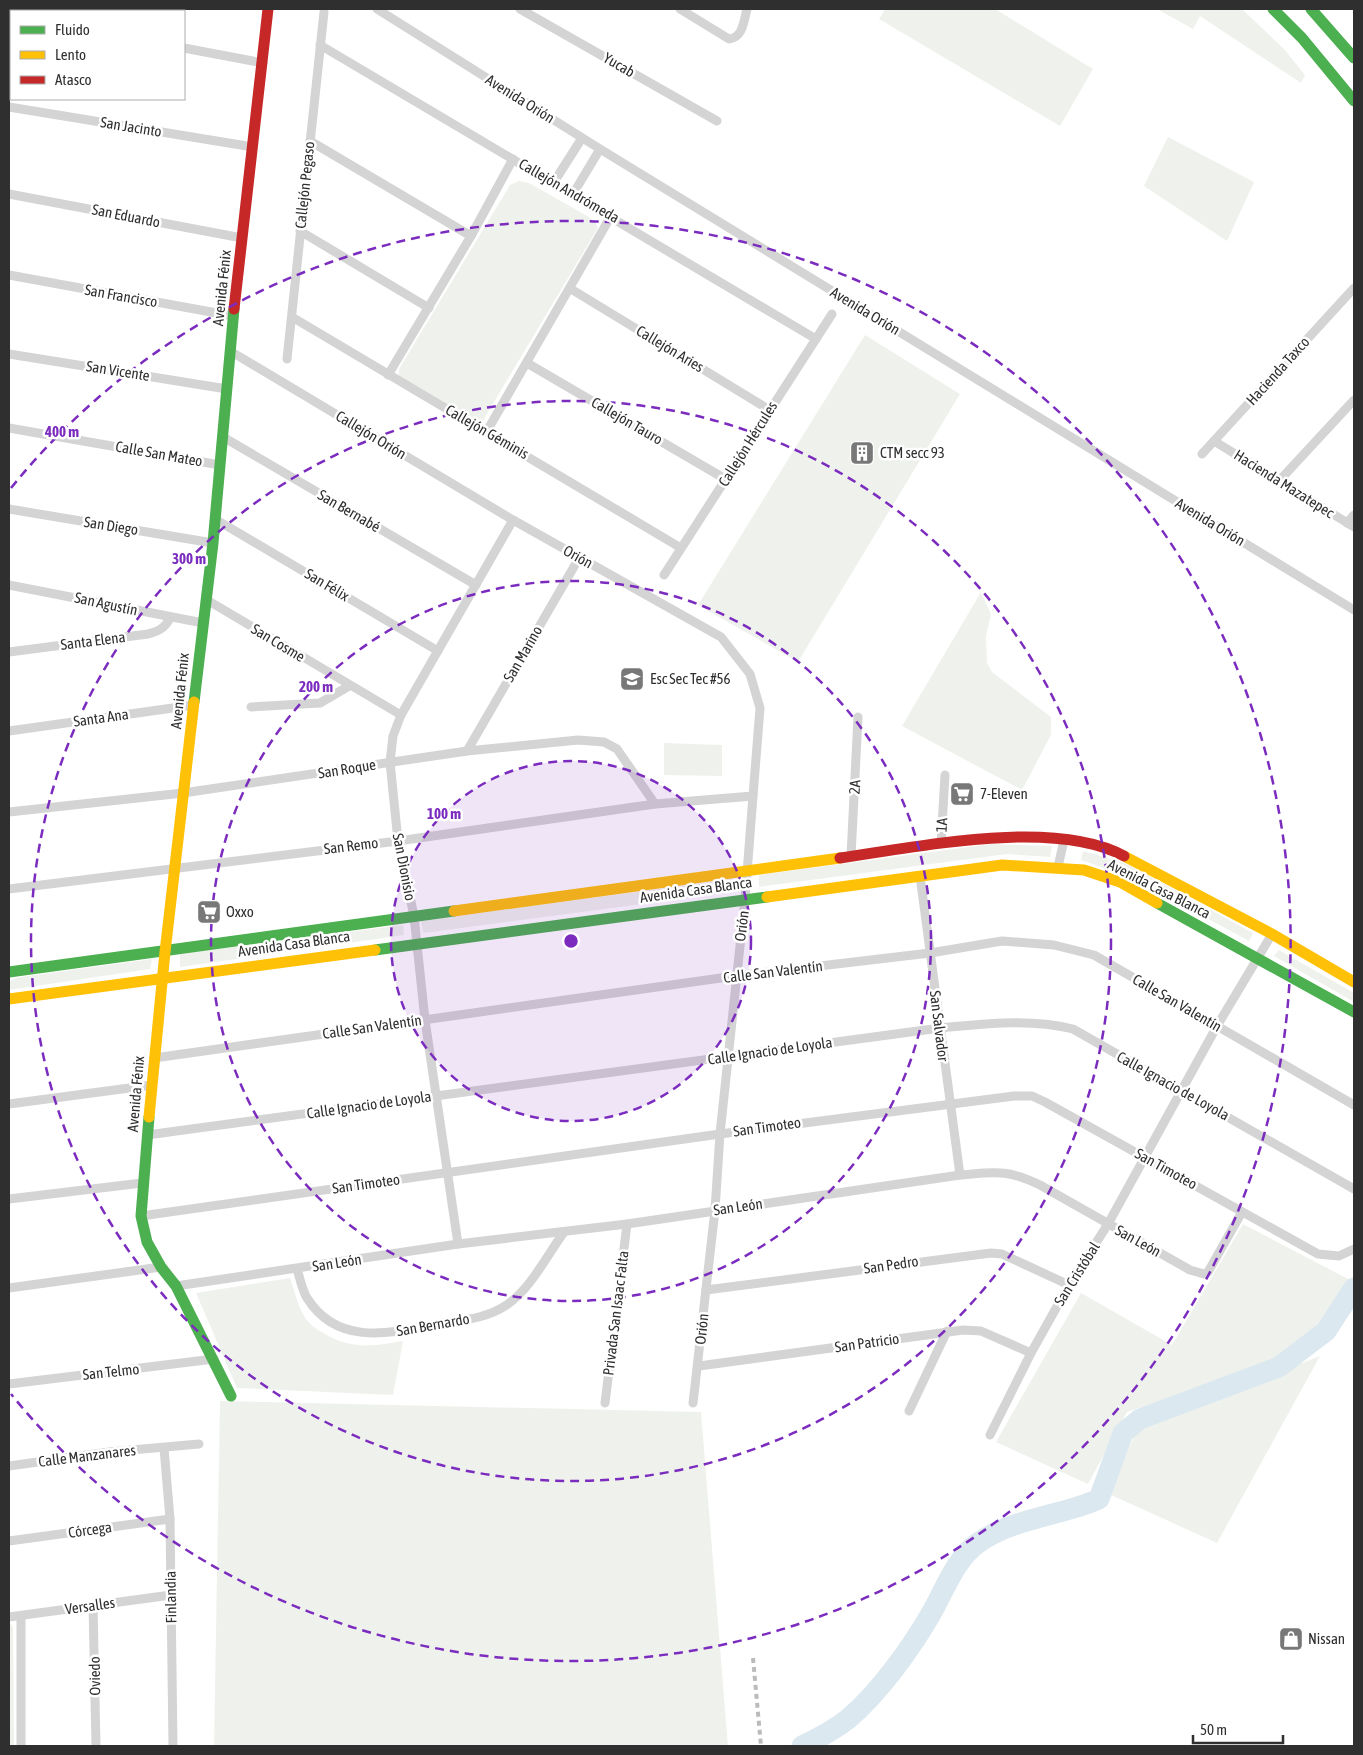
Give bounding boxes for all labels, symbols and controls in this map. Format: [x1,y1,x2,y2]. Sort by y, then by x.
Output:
legend [10,10,185,100]
text: Fluido [55,21,90,38]
text: Lento [55,46,86,63]
street label: Yucab [600,49,638,80]
text: Atasco [55,71,92,88]
street label: Avenida Orión [483,71,558,126]
street label: San Jacinto [99,113,163,140]
street label: Callejón Pegaso [291,140,318,229]
street label: Callejón Andrómeda [516,155,622,226]
street label: San Eduardo [91,201,162,230]
street label: Avenida Fénix [209,249,234,327]
street label: San Francisco [83,281,159,310]
street label: Avenida Orión [827,283,903,338]
street label: Callejón Aries [634,322,707,375]
street label: Hacienda Taxco [1243,333,1313,408]
street label: San Vicente [85,357,151,384]
street label: Callejón Tauro [589,393,666,448]
street label: Callejón Hércules [715,398,780,489]
street label: Callejón Géminis [443,401,532,462]
street label: Callejón Orión [333,407,410,462]
text: 400 m [44,423,79,440]
street label: Calle San Mateo [114,437,204,470]
building icon: CTM secc 93 [849,440,875,466]
place label: CTM secc 93 [880,444,945,461]
street label: Hacienda Mazatepec [1231,446,1338,521]
street label: San Bernabé [315,486,384,535]
street label: Avenida Orión [1172,494,1248,549]
street label: San Diego [83,513,139,538]
street label: Orión [561,542,596,572]
text: 300 m [172,550,206,567]
street label: San Félix [302,565,352,604]
street label: San Agustín [73,589,139,618]
street label: San Cosme [248,620,308,665]
street label: San Marino [500,623,545,685]
street label: Santa Elena [60,628,126,653]
street label: Avenida Fénix [167,652,192,730]
school or university icon: Esc Sec Tec #56 [619,666,645,692]
place label: Esc Sec Tec #56 [650,670,731,687]
text: 200 m [299,678,333,695]
street label: Santa Ana [72,705,130,730]
street label: San Roque [317,756,377,781]
street label: 2A [846,779,863,795]
supermarket icon: 7-Eleven [949,781,975,807]
place label: 7-Eleven [980,785,1028,802]
text: 100 m [427,805,461,822]
street label: 1A [933,817,950,833]
street label: San Dionisio [390,832,419,902]
street label: San Remo [323,834,379,857]
street label: Avenida Casa Blanca [1105,855,1213,922]
street label: Avenida Casa Blanca [639,873,753,906]
supermarket icon: Oxxo [196,899,222,925]
place label: Oxxo [226,903,254,920]
street label: Orión [731,910,752,942]
street label: Avenida Casa Blanca [237,927,351,960]
centre of rings [562,932,580,950]
street label: Calle San Valentín [722,957,824,986]
street label: Calle San Valentín [1130,970,1225,1035]
street label: San Salvador [927,990,952,1063]
street label: Calle San Valentín [321,1011,423,1042]
street label: Calle Ignacio de Loyola [706,1033,833,1068]
street label: Calle Ignacio de Loyola [1114,1048,1232,1123]
street label: Avenida Fénix [124,1055,147,1133]
street label: Calle Ignacio de Loyola [305,1087,432,1122]
street label: San Timoteo [732,1113,802,1140]
street label: San Timoteo [1132,1145,1200,1193]
street label: San Timoteo [331,1170,401,1197]
street label: San León [712,1195,764,1218]
street label: San León [1112,1221,1164,1260]
street label: San Cristóbal [1050,1239,1103,1309]
street label: San León [311,1250,363,1275]
street label: Privada San Isaac Falta [599,1250,632,1376]
street label: San Pedro [862,1252,919,1277]
street label: San Bernardo [395,1310,471,1339]
street label: Orión [691,1313,712,1345]
street label: San Patricio [834,1330,900,1355]
street label: San Telmo [82,1360,140,1383]
street label: Calle Manzanares [37,1441,137,1470]
street label: Córcega [67,1518,113,1541]
street label: Finlandia [162,1571,179,1623]
street label: Versalles [64,1594,116,1617]
shop icon: Nissan [1278,1626,1304,1652]
place label: Nissan [1308,1630,1345,1647]
street label: Oviedo [86,1656,103,1696]
scale bar [1193,1712,1283,1744]
text: 50 m [1200,1721,1227,1738]

